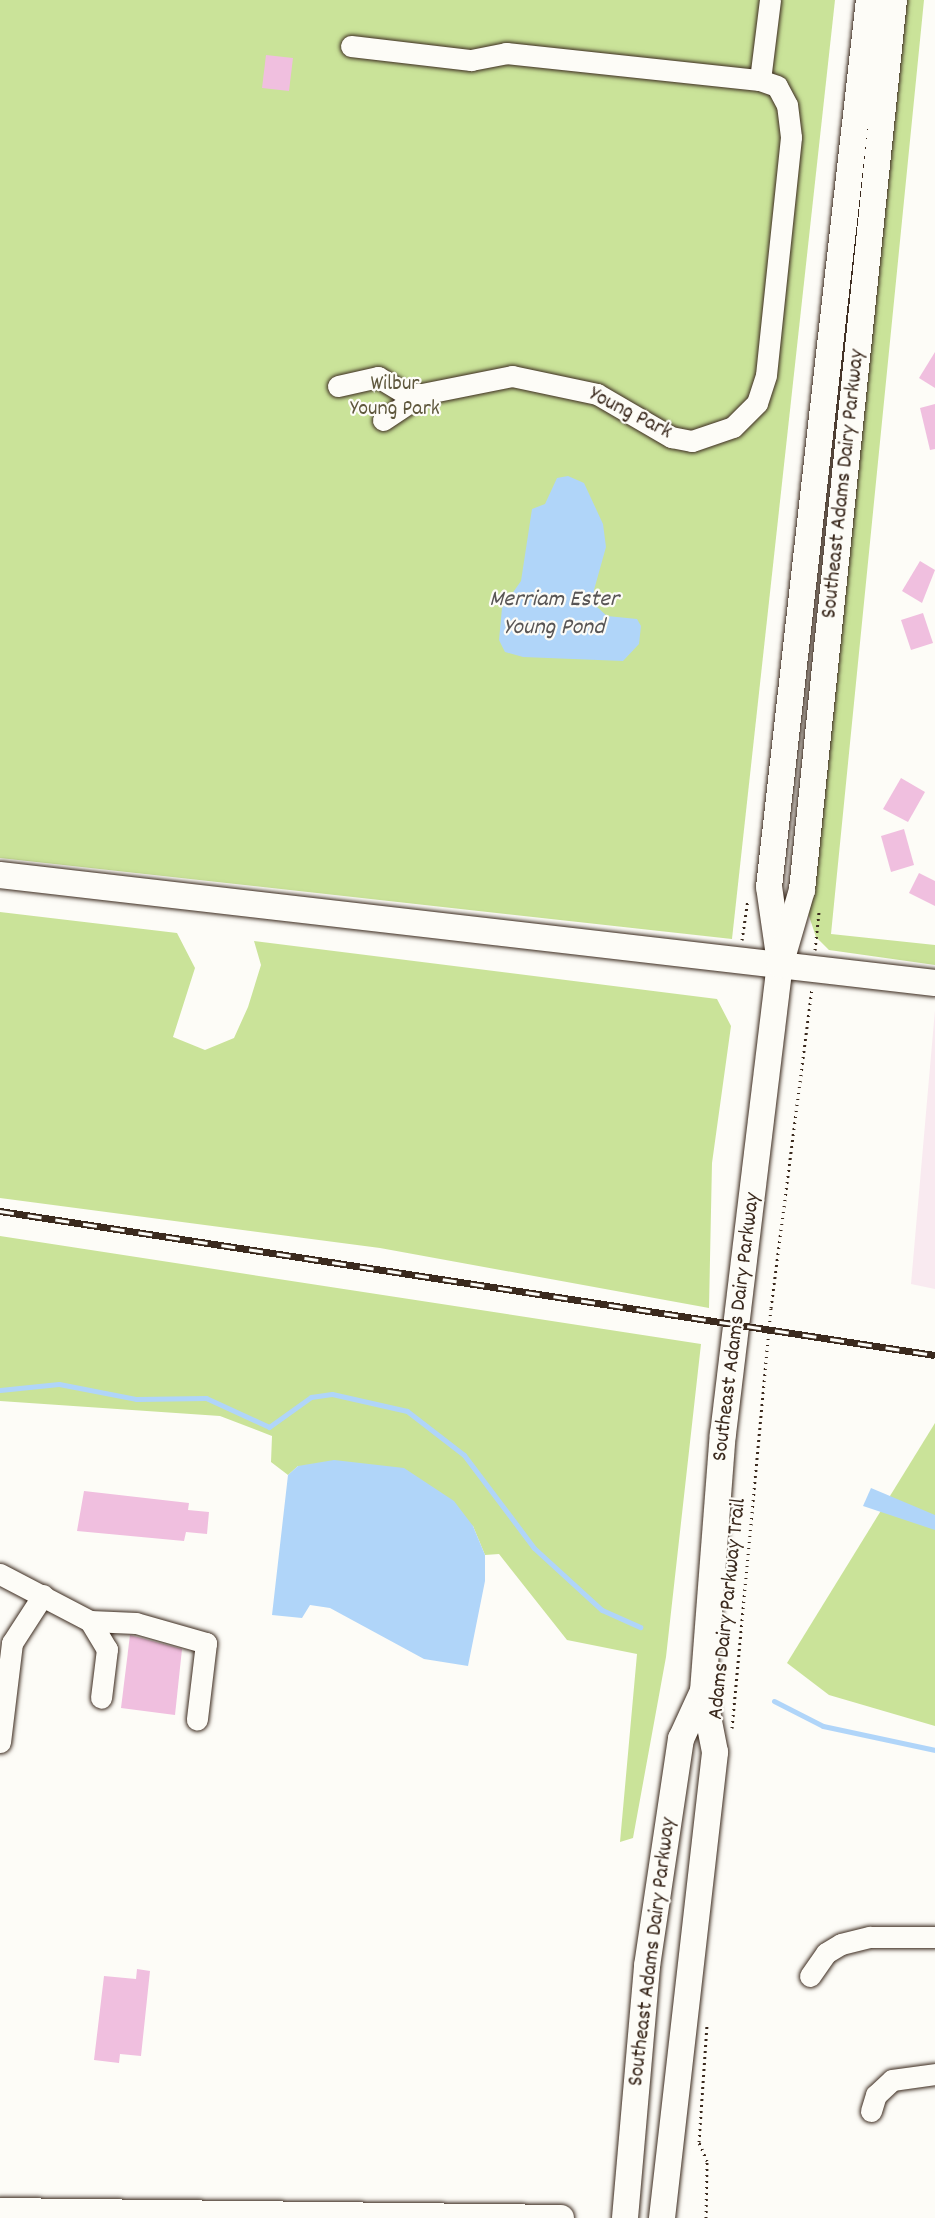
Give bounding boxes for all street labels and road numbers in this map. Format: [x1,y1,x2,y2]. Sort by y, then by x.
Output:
street label: Southeast Adams Dairy Parkway [817,348,871,620]
street label: Young Park [584,382,676,446]
street label: Southeast Adams Dairy Parkway [707,1191,767,1463]
street label: Adams Dairy Parkway Trail [703,1497,753,1721]
street label: Southeast Adams Dairy Parkway [623,1816,683,2088]

